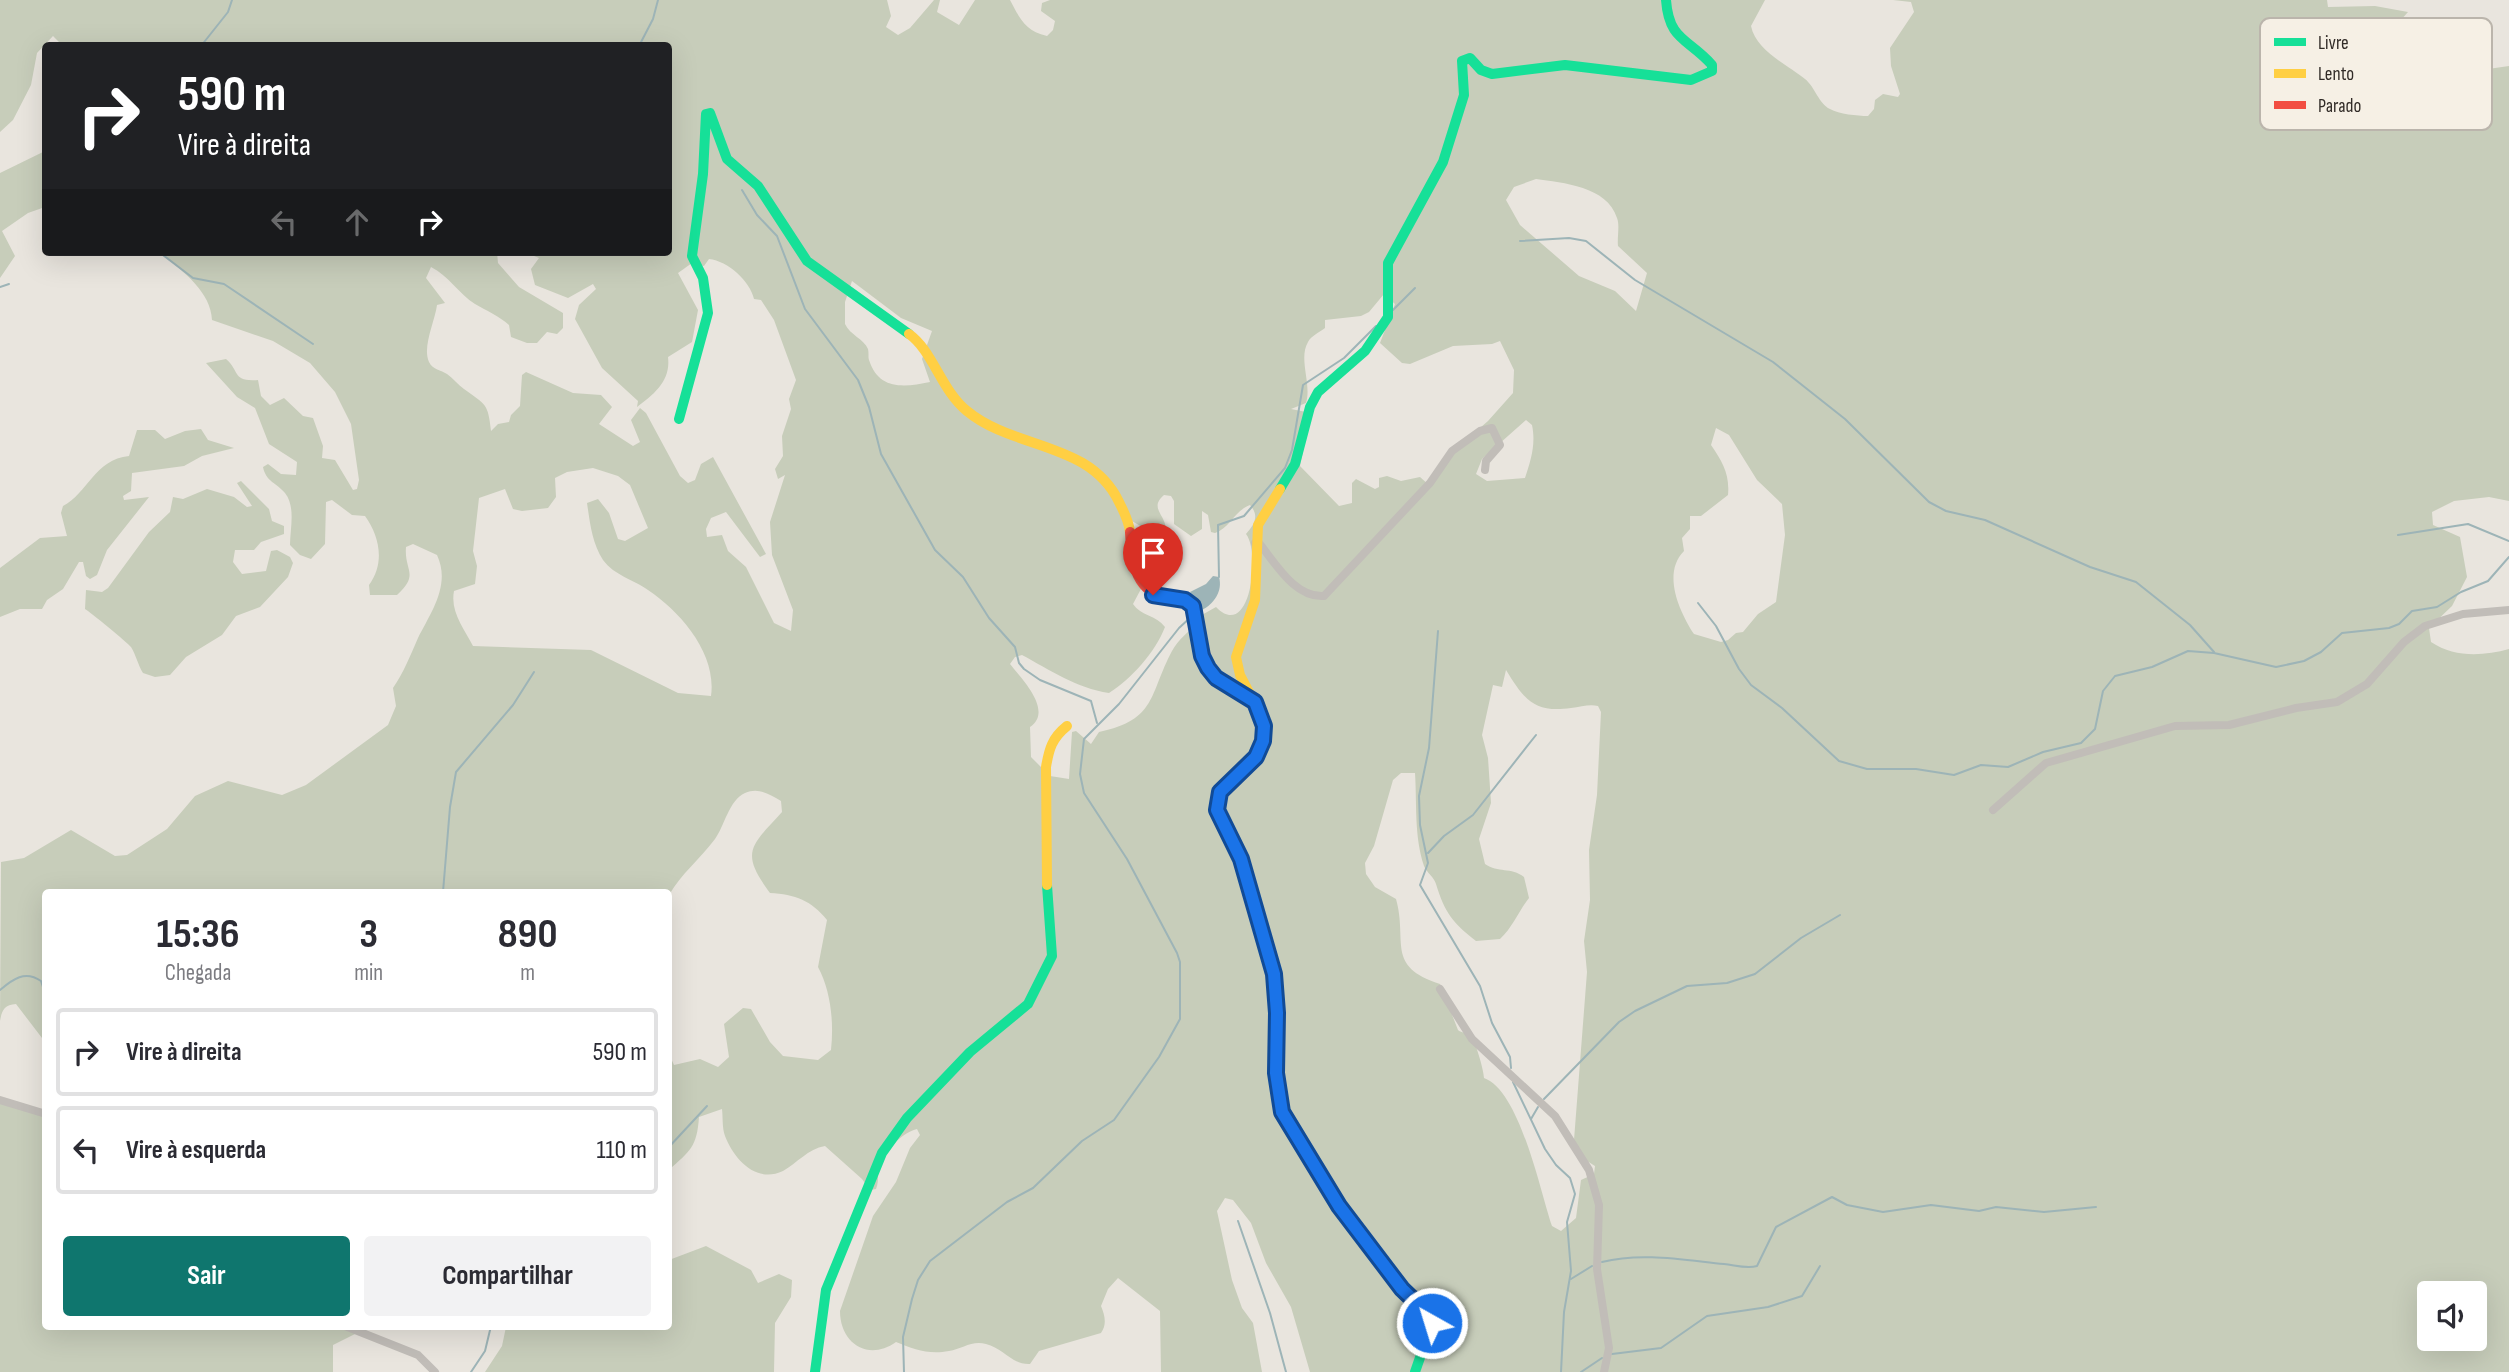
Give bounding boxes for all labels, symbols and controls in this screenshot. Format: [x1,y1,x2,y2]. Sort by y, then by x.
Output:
legend [2260,18,2492,130]
text: Livre [2318,32,2349,55]
text: Lento [2318,63,2354,86]
text: 590 m [178,66,286,125]
icon: right [63,70,154,161]
text: Parado [2318,95,2361,118]
text: Vire à direita [178,126,311,165]
icon: left [265,203,303,241]
icon: ahead [338,203,376,241]
icon: right [411,203,449,241]
pin [1123,523,1183,595]
icon: arrive [1134,534,1172,572]
text: 15:36 [157,909,240,960]
text: 3 [359,909,378,960]
text: 890 [498,909,557,960]
text: Chegada [165,959,231,987]
text: min [354,959,383,987]
text: m [520,959,535,987]
icon: right [67,1033,105,1071]
text: Vire à direita [126,1037,242,1068]
text: 590 m [593,1037,647,1068]
icon: left [67,1131,105,1169]
text: Vire à esquerda [126,1135,266,1166]
text: 110 m [596,1135,647,1166]
button: Sair [63,1236,350,1316]
button: Compartilhar [364,1236,651,1316]
map controls [2417,1281,2487,1351]
button: sound [2417,1281,2487,1351]
position arrow [1395,1286,1469,1360]

